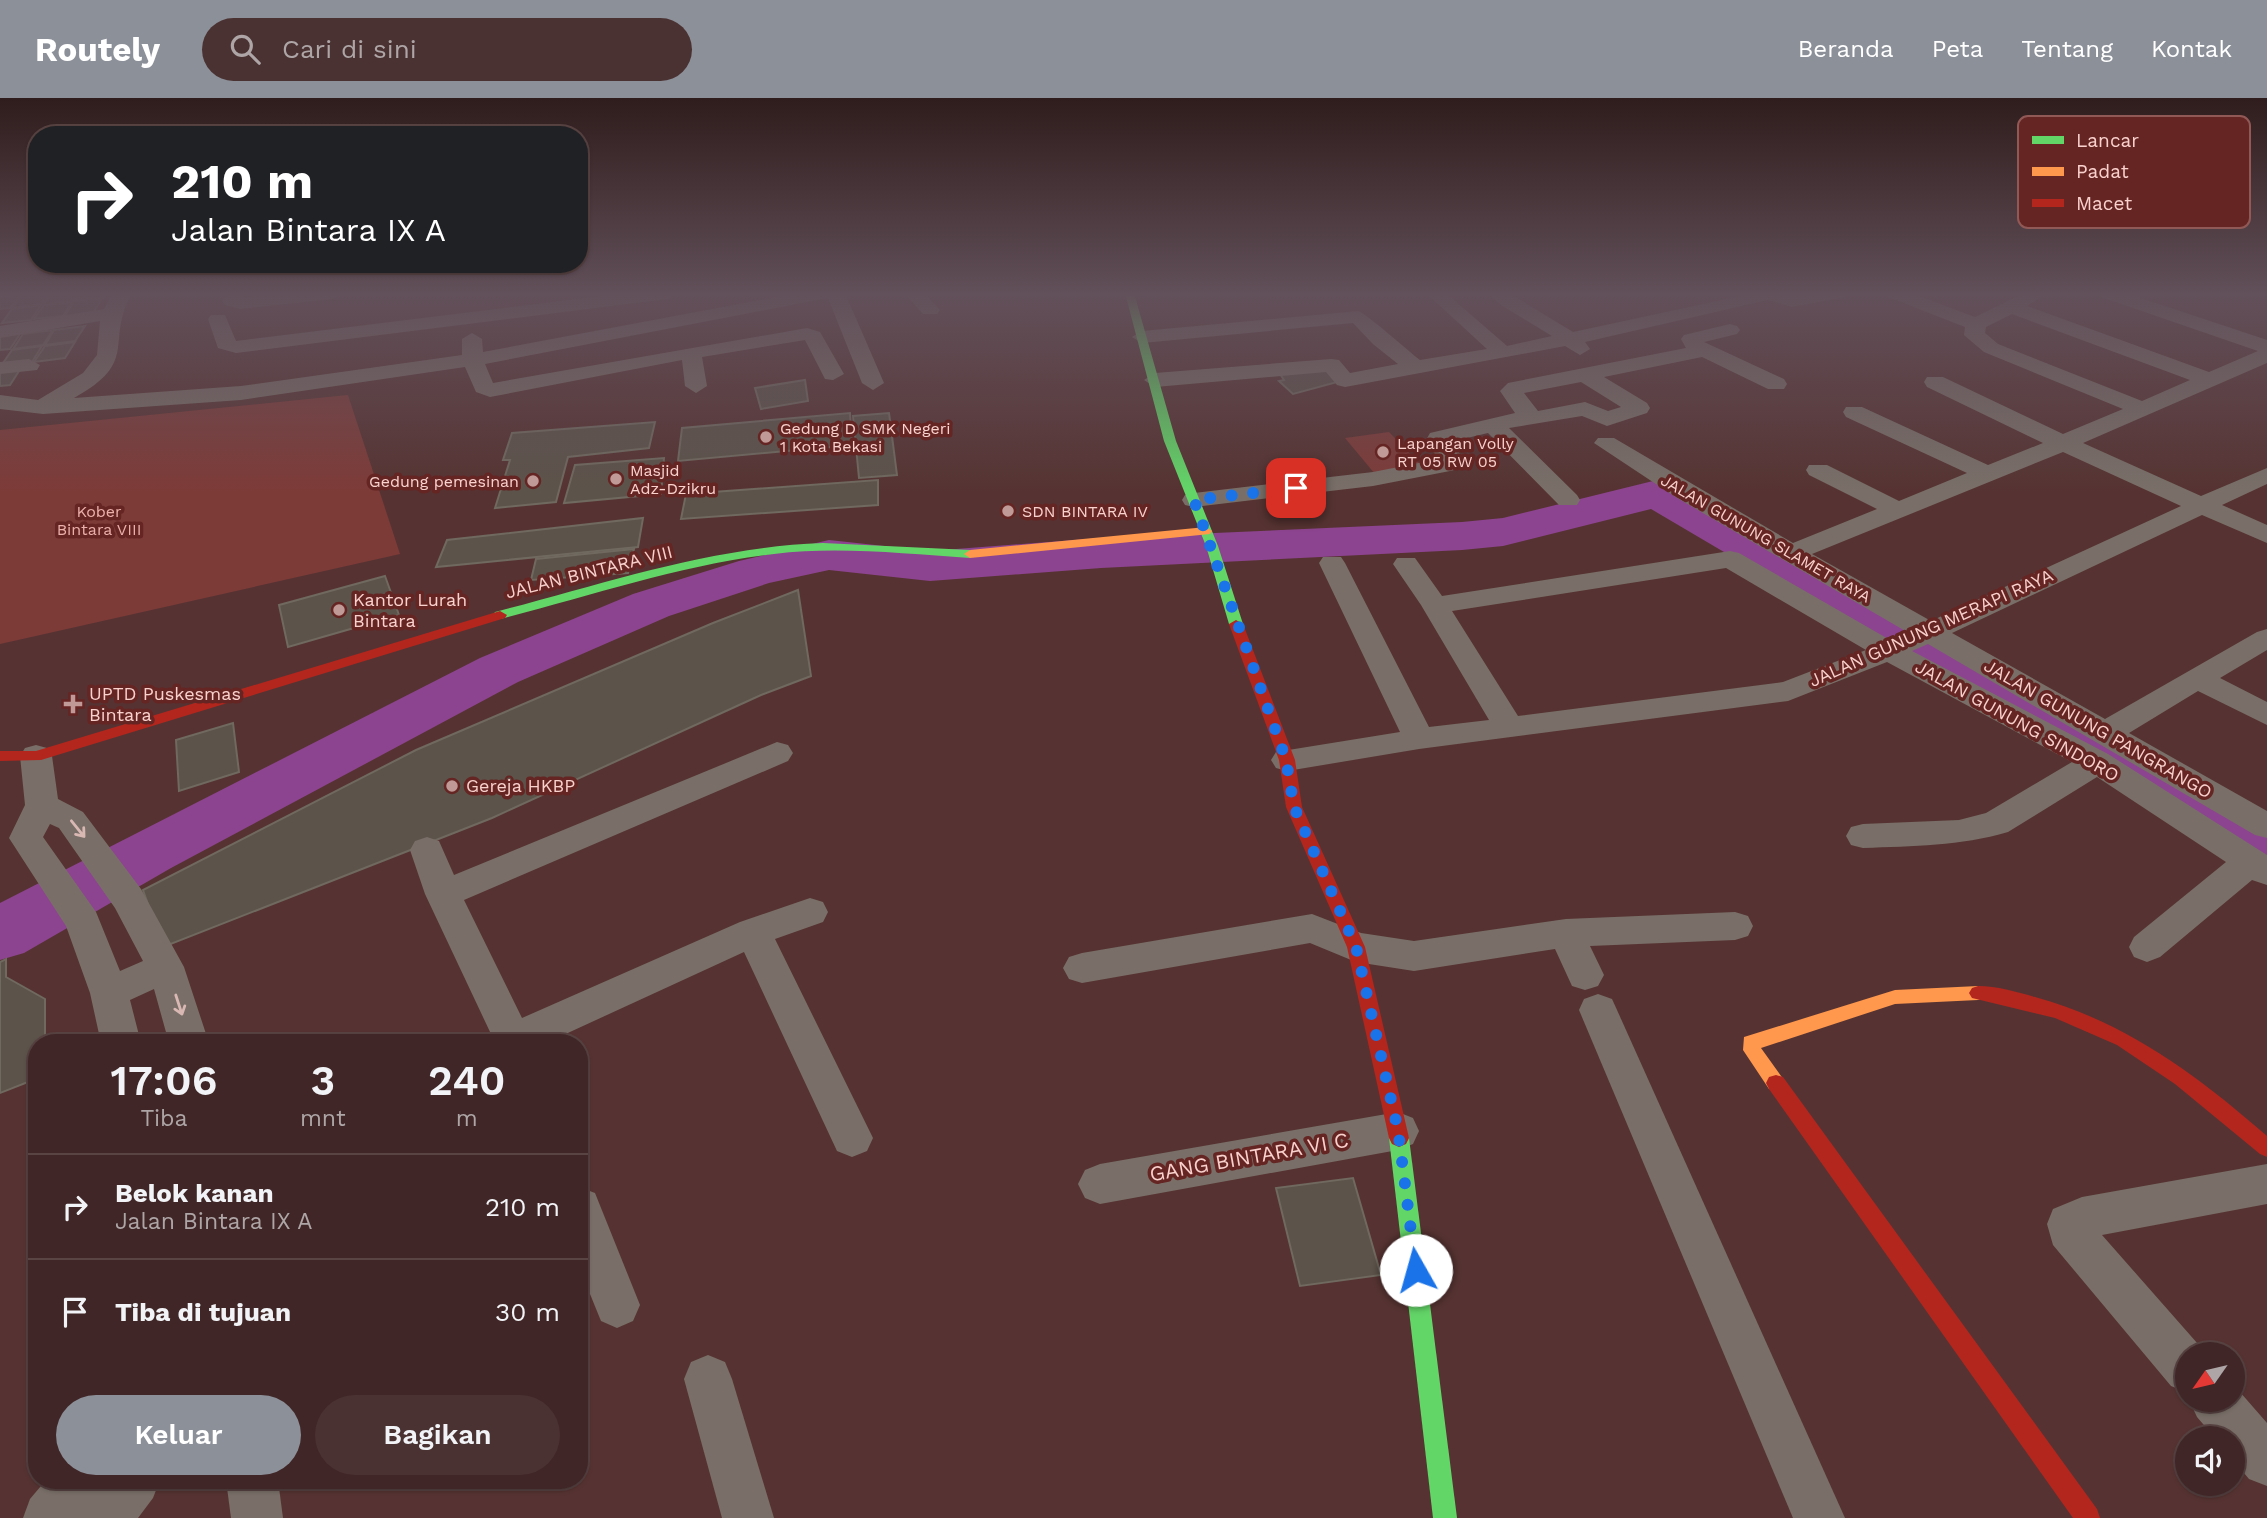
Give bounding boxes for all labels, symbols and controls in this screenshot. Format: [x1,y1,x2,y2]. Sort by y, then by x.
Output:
search box [202,18,692,81]
text: Routely [35,30,160,69]
icon: search [226,30,264,68]
text: Cari di sini [282,34,417,64]
text: Beranda [1798,35,1894,63]
text: Peta [1932,35,1983,63]
text: Tentang [2021,35,2113,63]
text: Kontak [2151,35,2232,63]
legend [2018,116,2250,228]
text: Lancar [2076,129,2139,152]
text: 210 m [171,152,313,210]
icon: right [56,154,147,245]
text: Padat [2076,160,2129,183]
text: Macet [2076,192,2132,215]
text: Jalan Bintara IX A [171,211,446,249]
place label: Gedung D SMK Negeri 1 Kota Bekasi [780,419,951,456]
marker: Gedung D SMK Negeri 1 Kota Bekasi [758,429,774,445]
place label: Lapangan Volly RT 05 RW 05 [1397,434,1515,471]
marker: Lapangan Volly RT 05 RW 05 [1375,444,1391,460]
pin [1266,458,1326,518]
place label: Masjid Adz-Dzikru [630,461,716,498]
icon: arrive [1277,469,1315,507]
street label: JALAN GUNUNG SLAMET RAYA [1657,470,1874,607]
marker: Masjid Adz-Dzikru [608,471,624,487]
place label: Gedung pemesinan [369,472,519,491]
marker: Gedung pemesinan [525,473,541,489]
park label: Kober Bintara VIII [57,502,141,539]
place label: SDN BINTARA IV [1022,502,1148,521]
marker: SDN BINTARA IV [1000,503,1016,519]
street label: JALAN BINTARA VIII [503,541,675,602]
street label: JALAN GUNUNG MERAPI RAYA [1806,564,2056,691]
place label: Kantor Lurah Bintara [353,589,467,631]
marker: Kantor Lurah Bintara [331,602,347,618]
street label: JALAN GUNUNG PANGRANGO [1981,655,2216,803]
street label: JALAN GUNUNG SINDORO [1912,656,2123,785]
place label: UPTD Puskesmas Bintara [89,683,241,725]
marker: UPTD Puskesmas Bintara [63,694,83,714]
place label: Gereja HKBP [466,775,575,796]
marker: Gereja HKBP [444,778,460,794]
one-way arrow [70,819,85,837]
one-way arrow [174,993,186,1015]
text: 17:06 [111,1056,217,1105]
text: 3 [310,1056,335,1105]
text: 240 [428,1056,505,1105]
text: Tiba [140,1105,188,1132]
text: mnt [300,1105,346,1132]
text: m [456,1105,478,1132]
street label: GANG BINTARA VI C [1147,1127,1350,1186]
text: Belok kanan [115,1178,274,1208]
icon: right [56,1188,94,1226]
text: 210 m [485,1192,560,1222]
text: Jalan Bintara IX A [115,1208,313,1235]
position arrow [1379,1233,1453,1307]
icon: arrive [56,1293,94,1331]
text: Tiba di tujuan [115,1297,291,1327]
text: 30 m [495,1297,560,1327]
north arrow [2175,1342,2245,1412]
map controls [2175,1342,2245,1496]
button: Keluar [56,1395,301,1475]
button: Bagikan [315,1395,560,1475]
button: sound [2175,1426,2245,1496]

